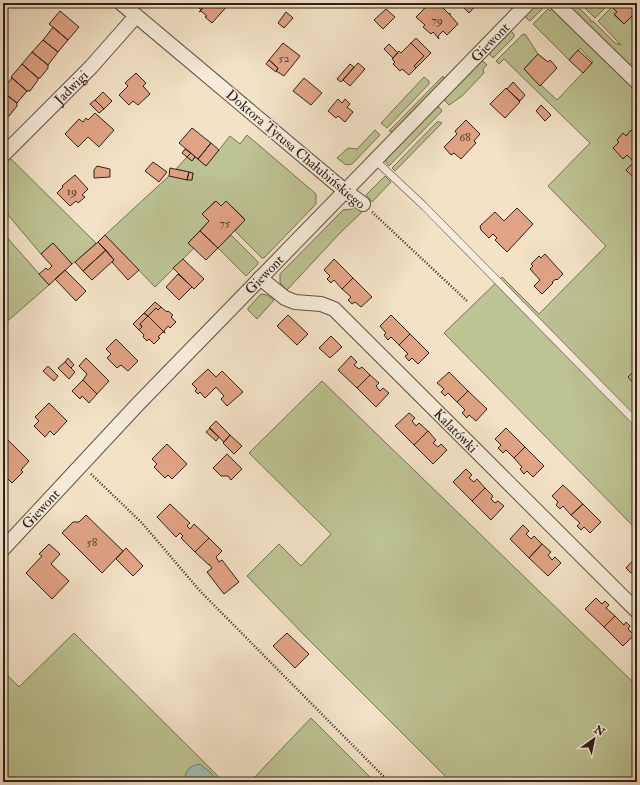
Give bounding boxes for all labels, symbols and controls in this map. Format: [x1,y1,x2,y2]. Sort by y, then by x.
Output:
house number: 79 [431,13,443,28]
street label: Giewont [467,19,514,66]
house number: 52 [278,51,290,66]
street label: Jadwigi [50,67,92,109]
street label: Doktora Tytusa Chałubińskiego [222,86,369,214]
house number: 68 [459,130,471,145]
house number: 19 [67,184,77,199]
house number: 75 [220,216,231,231]
street label: Giewont [242,251,288,298]
street label: Kalatówki [430,405,481,457]
street label: Giewont [18,485,64,533]
house number: 58 [87,535,98,550]
north arrow [574,719,614,759]
text: N [591,722,608,740]

